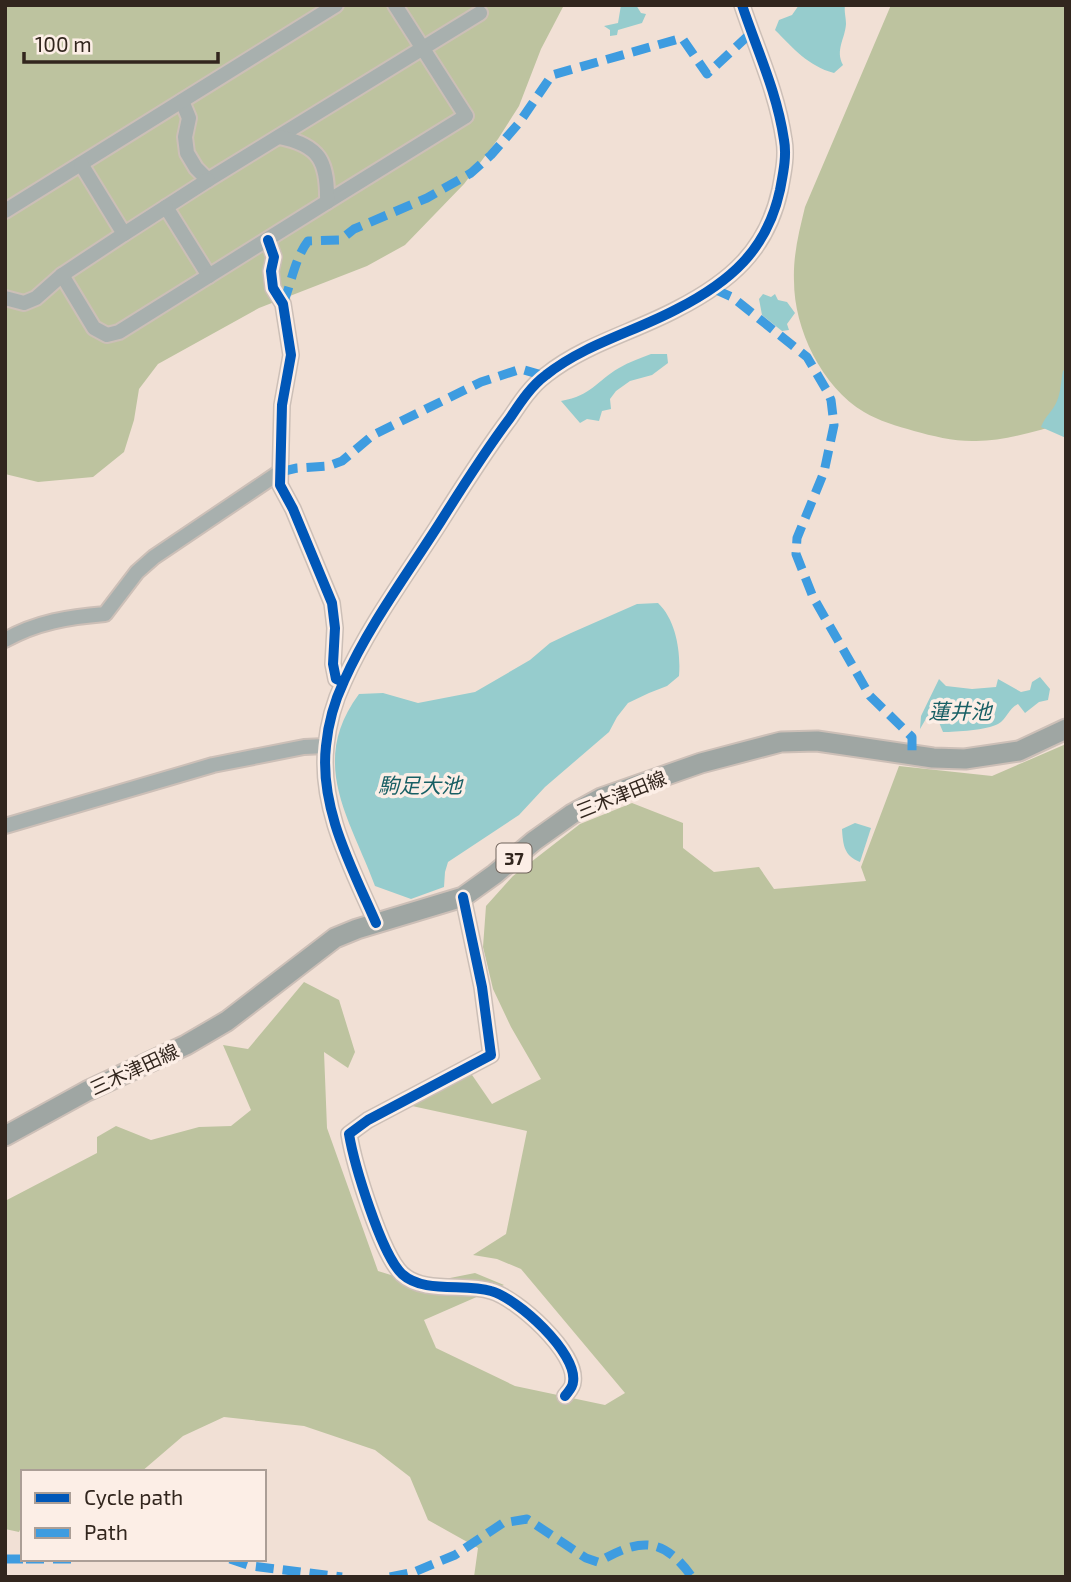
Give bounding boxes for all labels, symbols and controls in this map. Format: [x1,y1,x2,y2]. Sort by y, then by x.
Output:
scale bar [24,21,219,65]
text: 100 m [35,31,92,56]
water label: 蓮井池 [929,698,993,723]
street label: 三木津田線 [573,766,669,822]
water label: 駒足大池 [378,772,464,797]
road number: 37 [496,844,532,872]
street label: 三木津田線 [86,1038,182,1100]
legend [21,1470,266,1561]
text: Cycle path [84,1484,183,1509]
text: Path [84,1519,128,1544]

